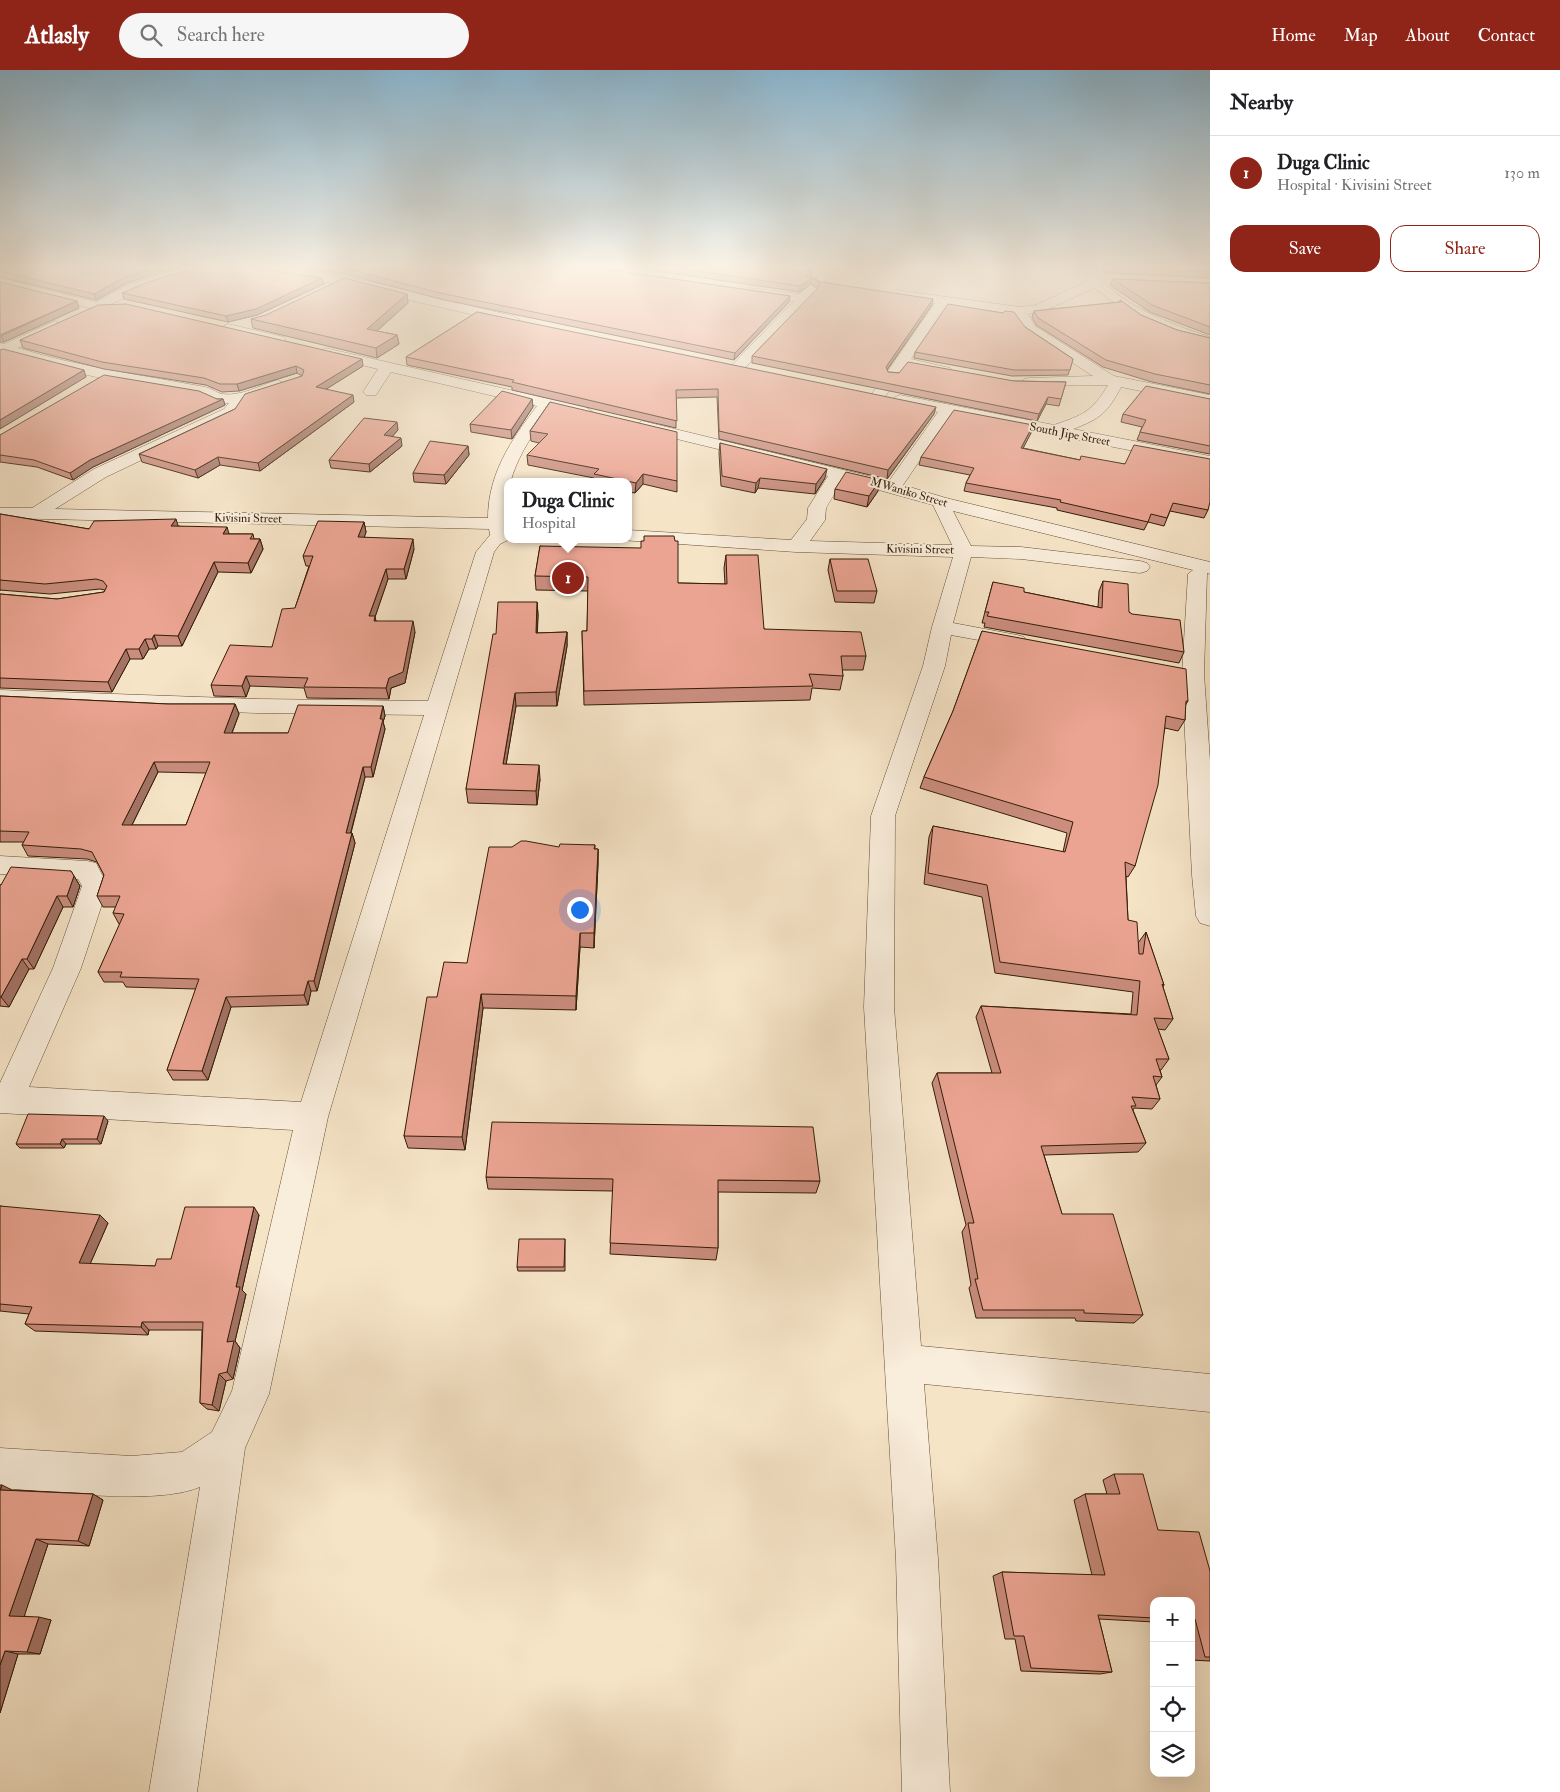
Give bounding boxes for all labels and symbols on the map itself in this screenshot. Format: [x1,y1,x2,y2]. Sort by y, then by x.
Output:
street label: South Jipe Street [1028,419,1112,450]
street label: MWaniko Street [868,474,949,511]
street label: Kivisini Street [214,510,282,527]
street label: Kivisini Street [886,541,954,558]
pin: 1 [552,559,584,597]
your location [567,897,593,923]

